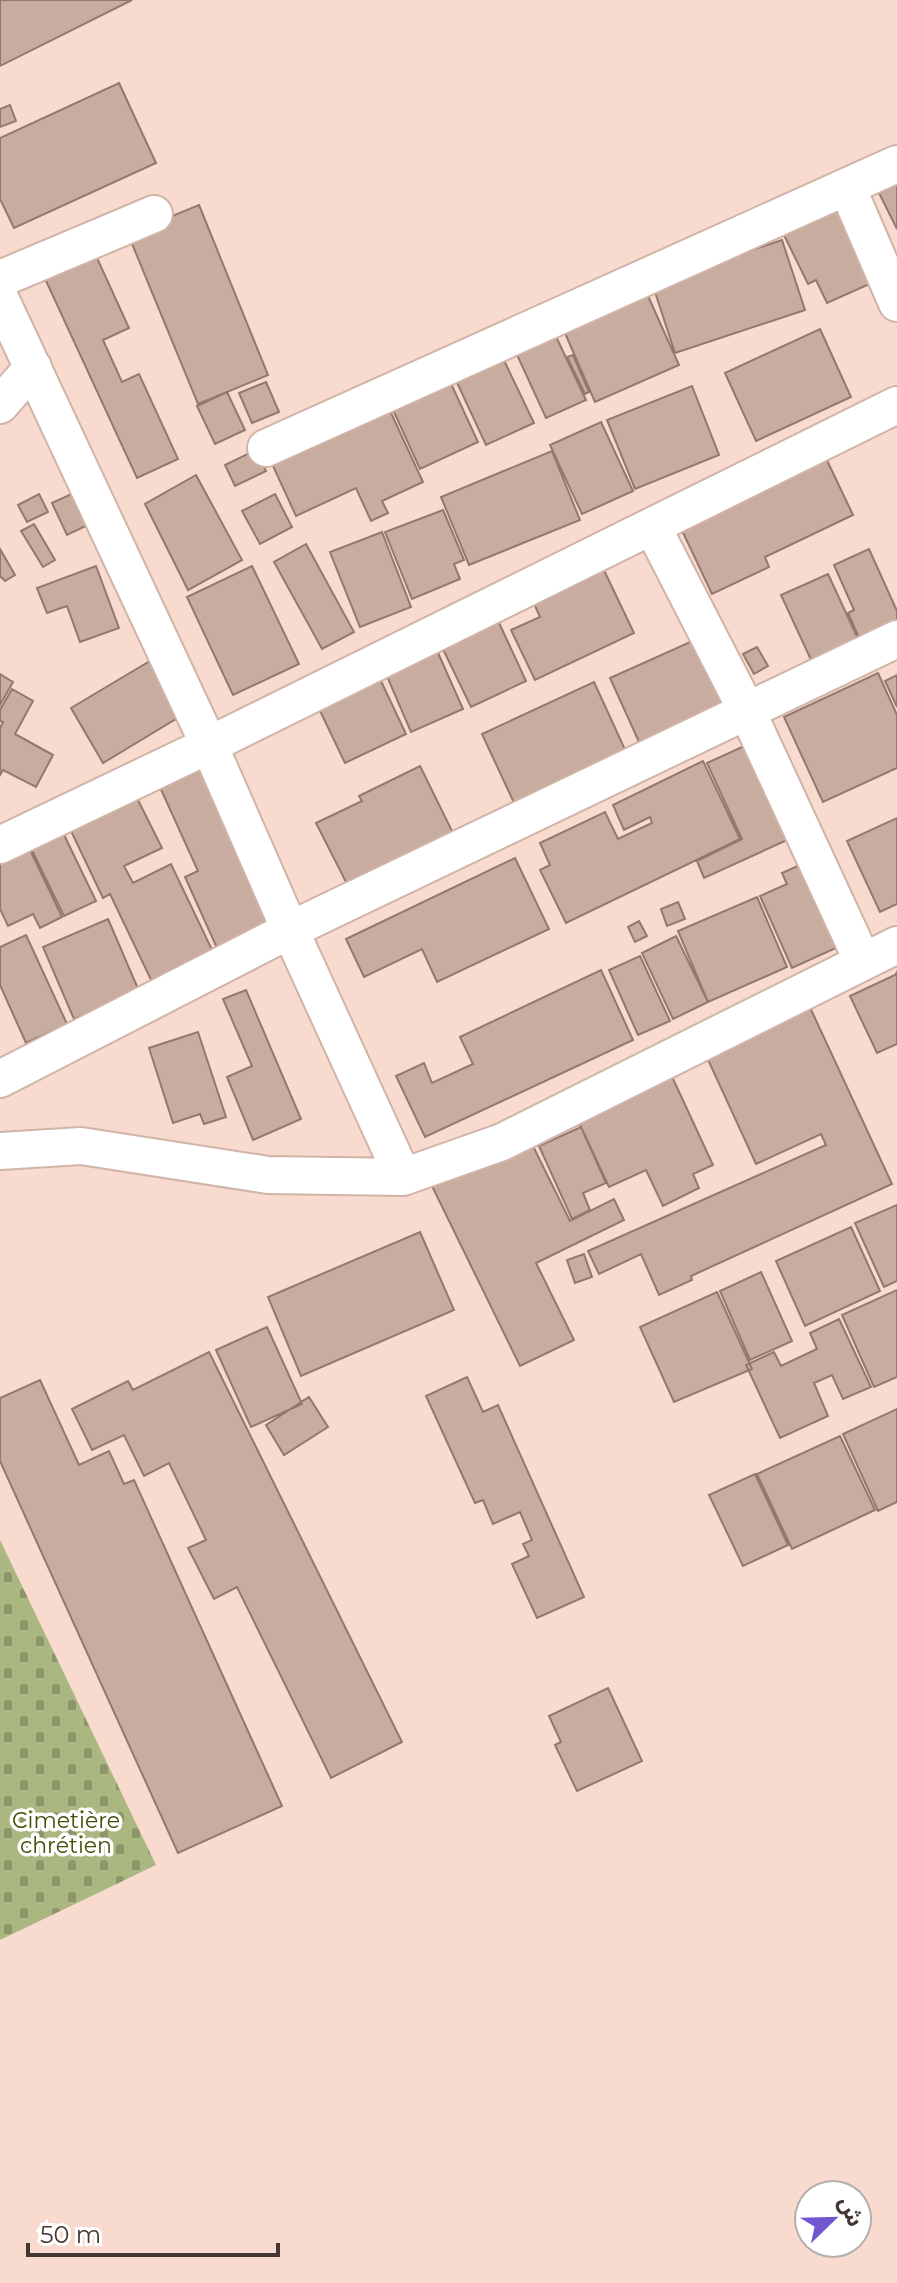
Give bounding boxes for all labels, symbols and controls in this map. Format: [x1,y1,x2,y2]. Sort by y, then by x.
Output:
park label: Cimetière chrétien [12,1807,120,1859]
north arrow [793,2179,873,2259]
text: ش [833,2192,869,2231]
scale bar [28,2207,278,2257]
text: 50 m [40,2220,101,2249]

